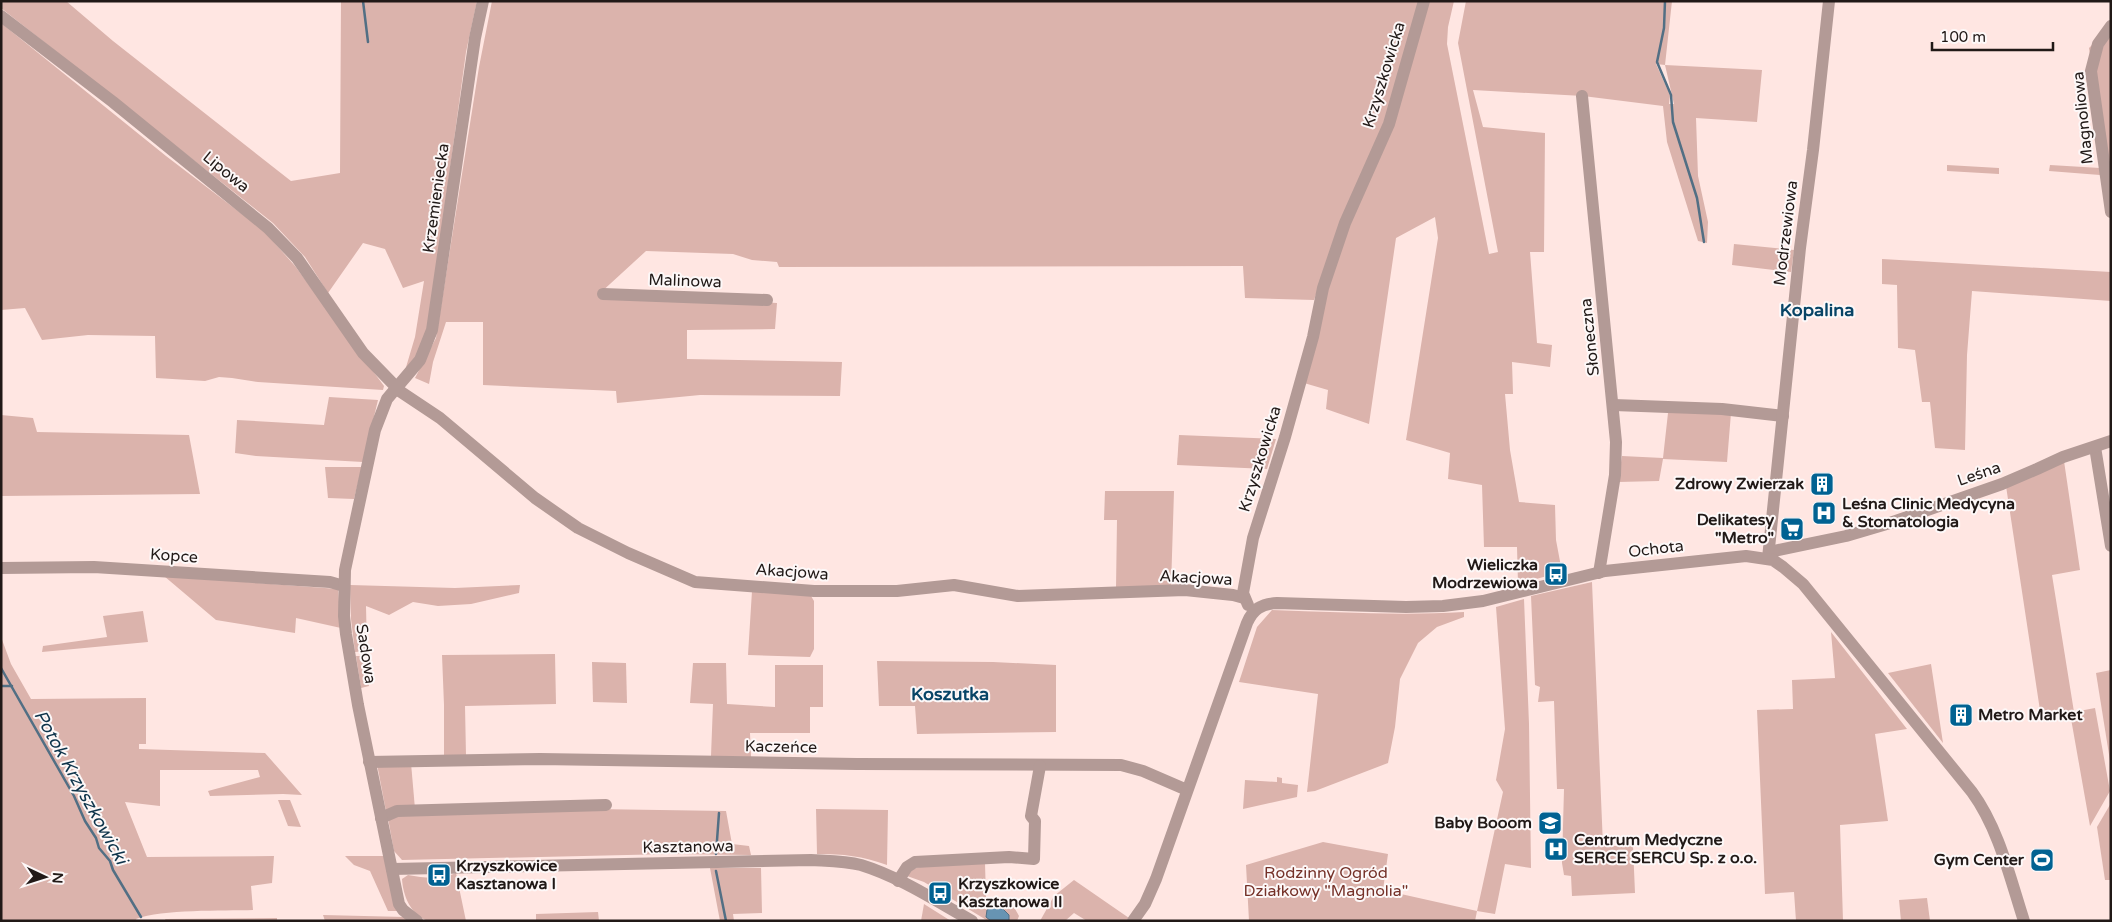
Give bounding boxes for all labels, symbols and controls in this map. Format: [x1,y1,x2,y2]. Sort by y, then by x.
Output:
street label: Krzyszkowicka [1358,19,1410,131]
scale bar [1932,20,2053,52]
text: 100 m [1940,28,1986,46]
street label: Magnoliowa [2068,71,2098,165]
street label: Krzemieniecka [418,142,454,254]
street label: Lipowa [199,147,253,197]
street label: Modrzewiowa [1770,179,1802,287]
street label: Malinowa [648,270,722,292]
street label: Słoneczna [1576,297,1604,377]
district label: Kopalina [1780,299,1854,321]
street label: Krzyszkowicka [1234,403,1286,515]
street label: Leśna [1955,457,2003,491]
building icon: Zdrowy Zwierzak [1809,471,1835,497]
place label: Zdrowy Zwierzak [1675,474,1804,494]
place label: Leśna Clinic Medycyna & Stomatologia [1842,494,2015,532]
hospital icon: Leśna Clinic Medycyna & Stomatologia [1811,500,1837,526]
place label: Delikatesy "Metro" [1697,510,1774,548]
supermarket icon: Delikatesy "Metro" [1779,516,1805,542]
street label: Ochota [1627,536,1685,562]
street label: Kopce [149,544,199,568]
place label: Wieliczka Modrzewiowa [1432,555,1538,593]
street label: Akacjowa [755,559,829,585]
bus stop icon: Wieliczka Modrzewiowa [1543,561,1569,587]
street label: Akacjowa [1159,566,1233,590]
street label: Sadowa [351,623,381,685]
district label: Koszutka [911,683,989,705]
building icon: Metro Market [1948,702,1974,728]
place label: Metro Market [1978,705,2083,725]
water label: Potok Krzyszkowicki [29,706,134,870]
street label: Kaczeńce [745,736,817,758]
school or university icon: Baby Booom [1537,810,1563,836]
place label: Baby Booom [1434,813,1532,833]
place label: Centrum Medyczne SERCE SERCU Sp. z o.o. [1574,830,1757,868]
street label: Kasztanowa [642,836,734,858]
hospital icon: Centrum Medyczne SERCE SERCU Sp. z o.o. [1543,836,1569,862]
sports icon: Gym Center [2029,847,2055,873]
place label: Gym Center [1934,850,2025,870]
north arrow [20,852,70,902]
place label: Krzyszkowice Kasztanowa I [456,856,557,894]
bus stop icon: Krzyszkowice Kasztanowa I [426,862,452,888]
park label: Rodzinny Ogród Działkowy "Magnolia" [1244,863,1408,901]
text: N [49,872,66,884]
place label: Krzyszkowice Kasztanowa II [958,874,1063,912]
bus stop icon: Krzyszkowice Kasztanowa II [927,880,953,906]

